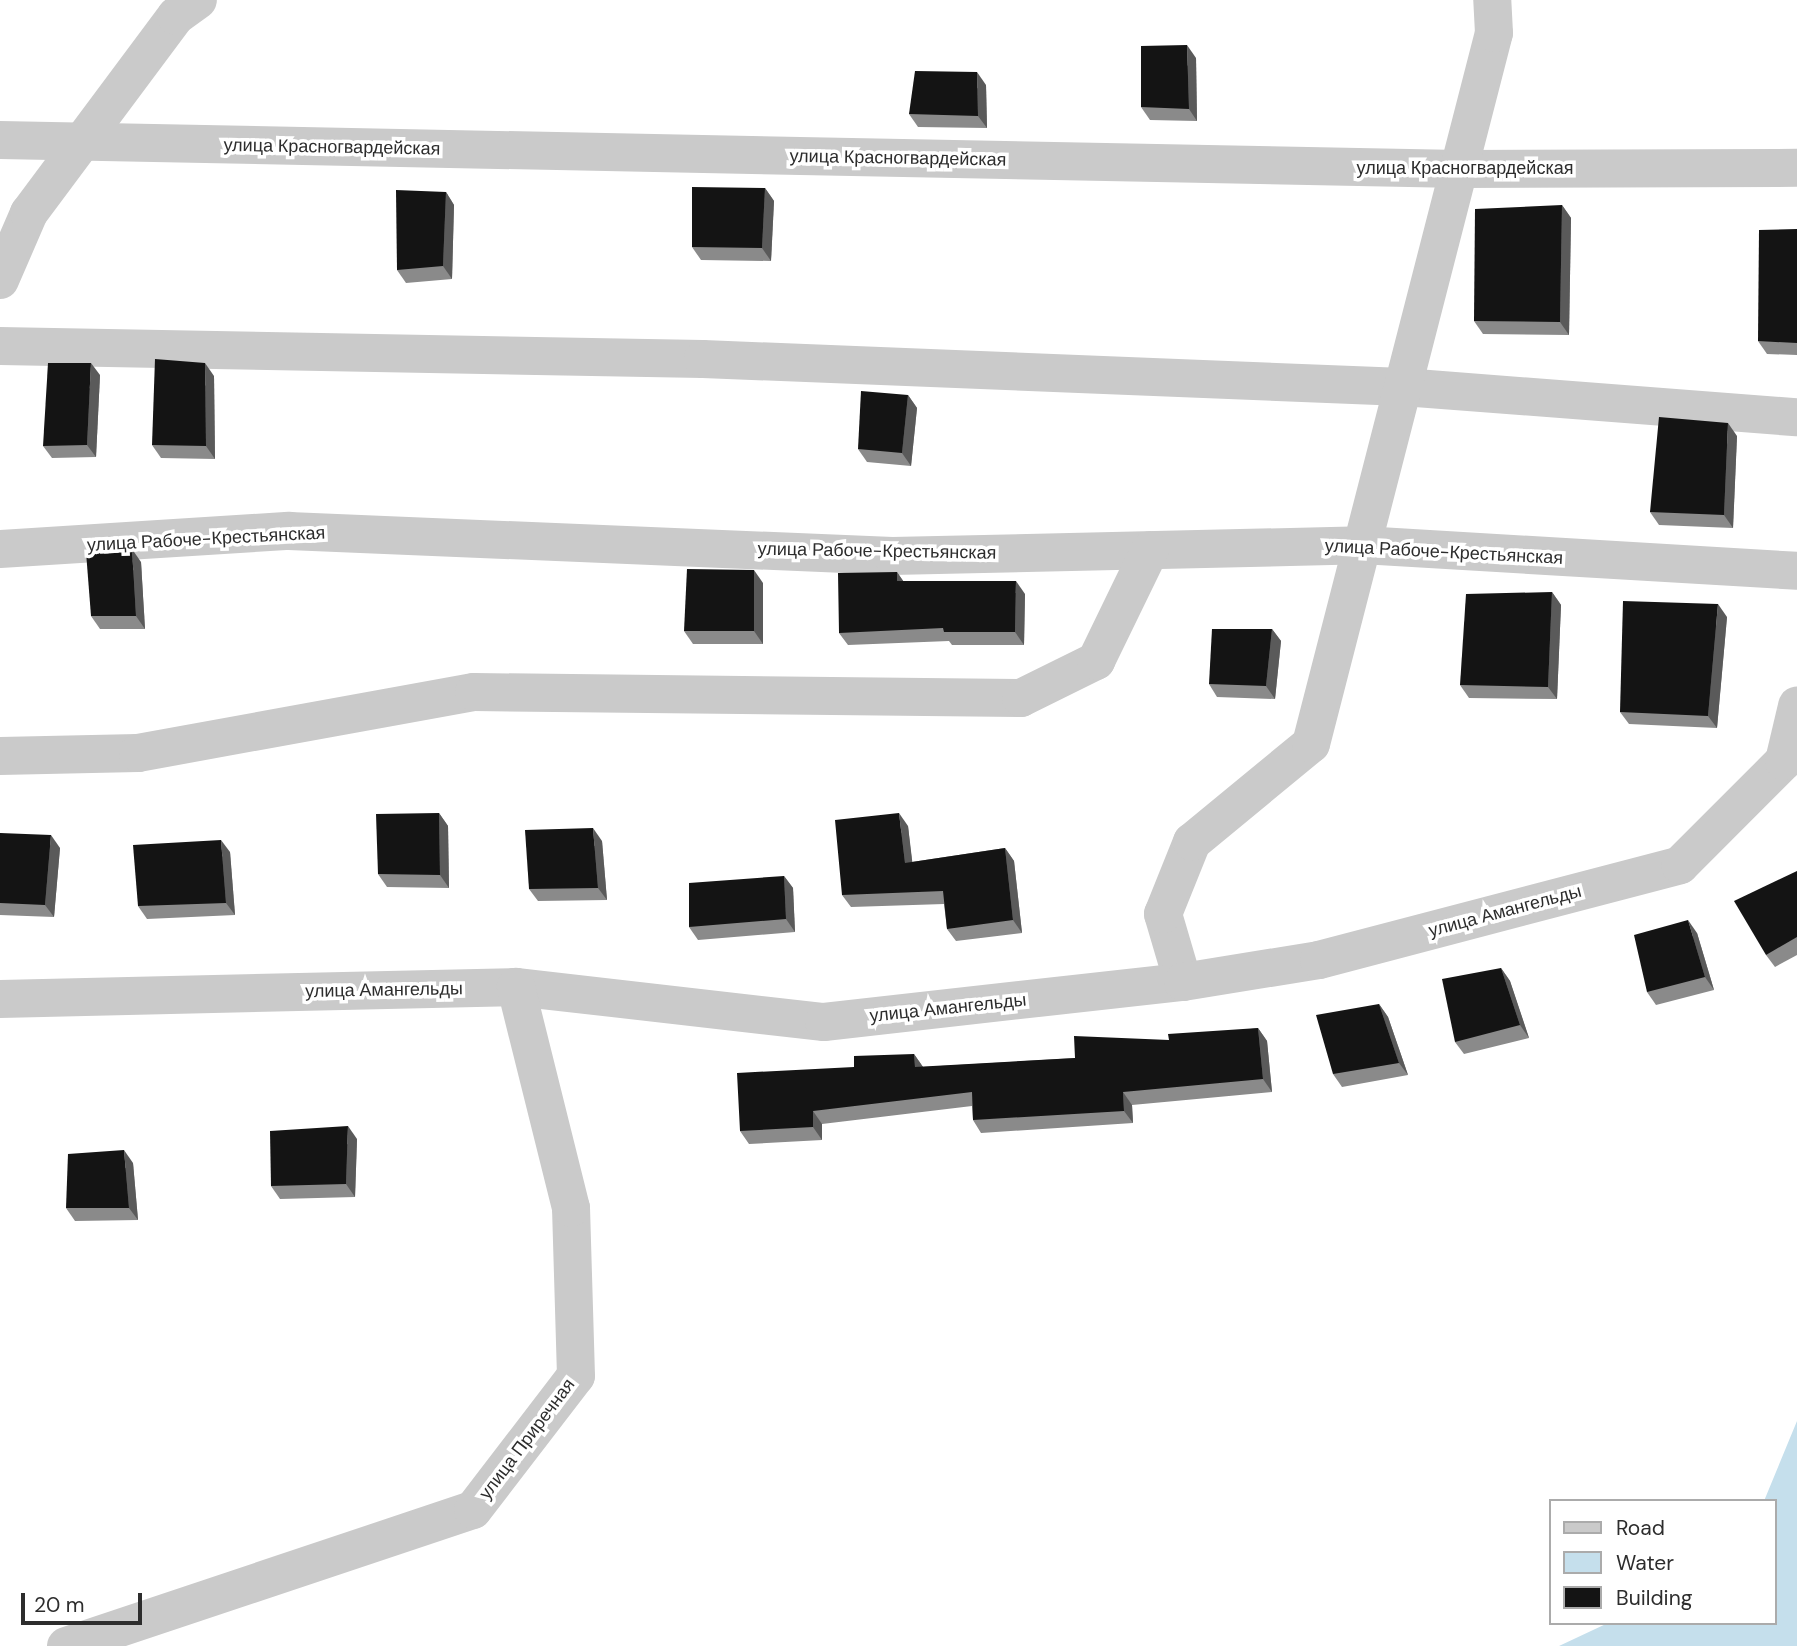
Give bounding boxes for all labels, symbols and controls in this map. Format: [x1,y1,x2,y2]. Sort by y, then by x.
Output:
street label: улица Красногвардейская [223,134,441,160]
street label: улица Красногвардейская [789,145,1007,171]
street label: улица Красногвардейская [1357,157,1573,179]
street label: улица Рабоче-Крестьянская [86,522,326,556]
street label: улица Рабоче-Крестьянская [1324,535,1564,569]
street label: улица Рабоче-Крестьянская [758,538,996,564]
street label: улица Амангельды [1426,880,1584,942]
street label: улица Амангельды [305,978,463,1002]
street label: улица Амангельды [869,989,1027,1027]
street label: улица Приречная [475,1374,579,1504]
legend [1548,1499,1776,1625]
text: Road [1616,1514,1665,1542]
text: Water [1616,1549,1674,1577]
scale bar [24,1580,145,1624]
text: Building [1616,1584,1692,1612]
text: 20 m [34,1591,85,1619]

